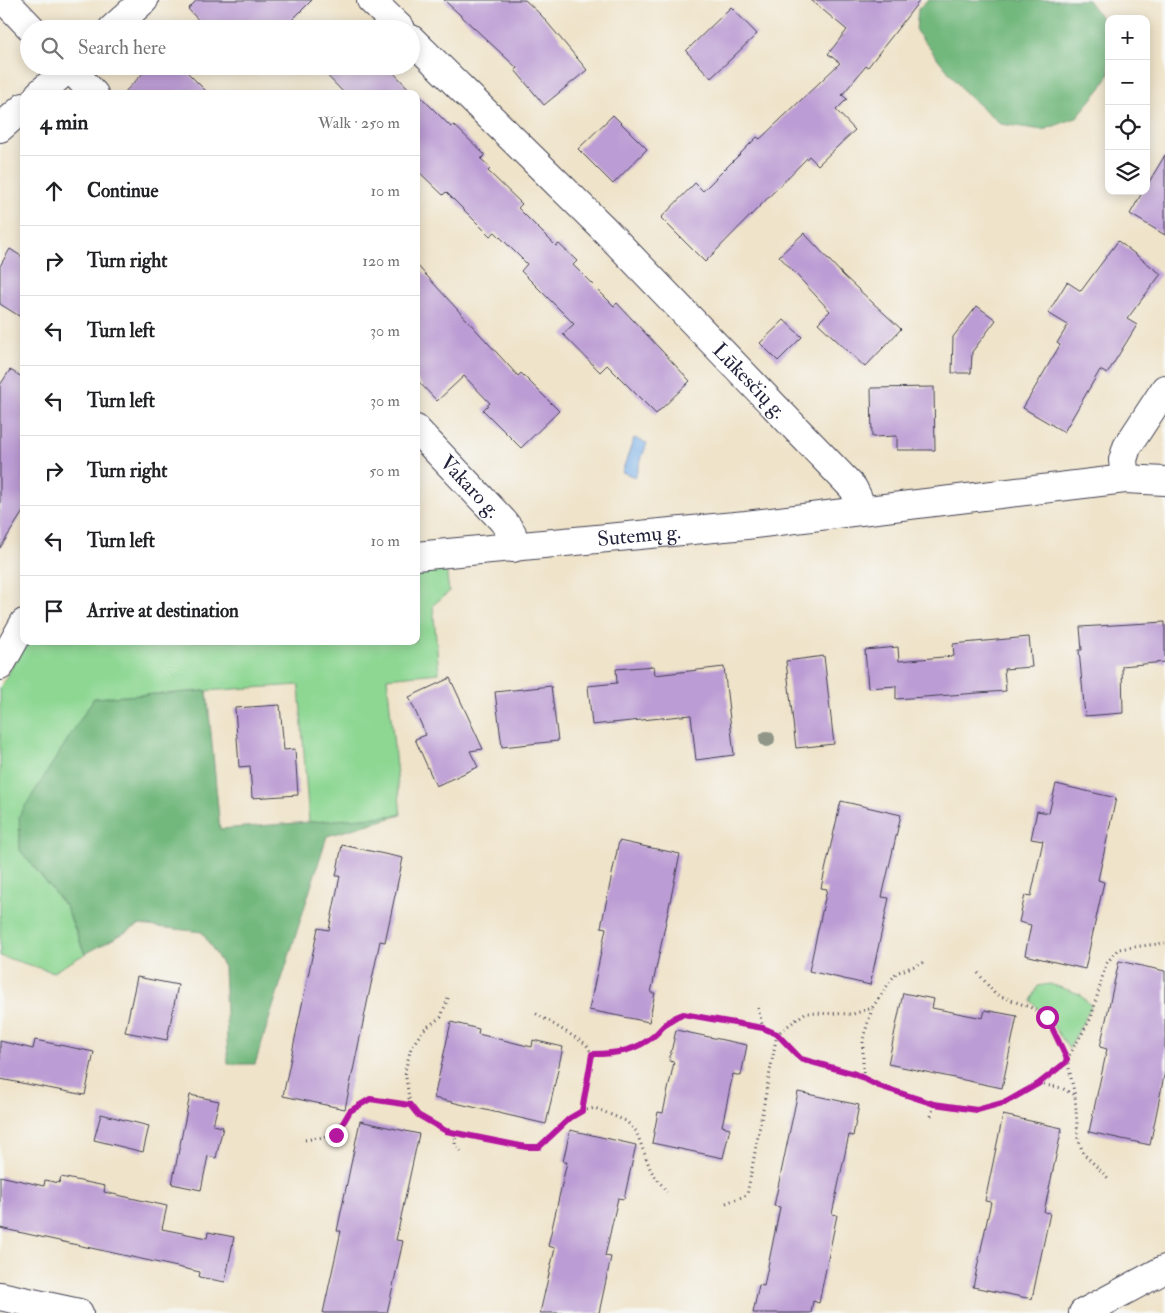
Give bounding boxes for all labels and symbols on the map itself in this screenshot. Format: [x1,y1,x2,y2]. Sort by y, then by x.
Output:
street label: Lūkesčių g. [706,337,792,425]
street label: Vakaro g. [434,450,506,524]
street label: Sutemų g. [596,518,682,553]
route start [1036,1006,1059,1029]
route end [325,1124,348,1147]

